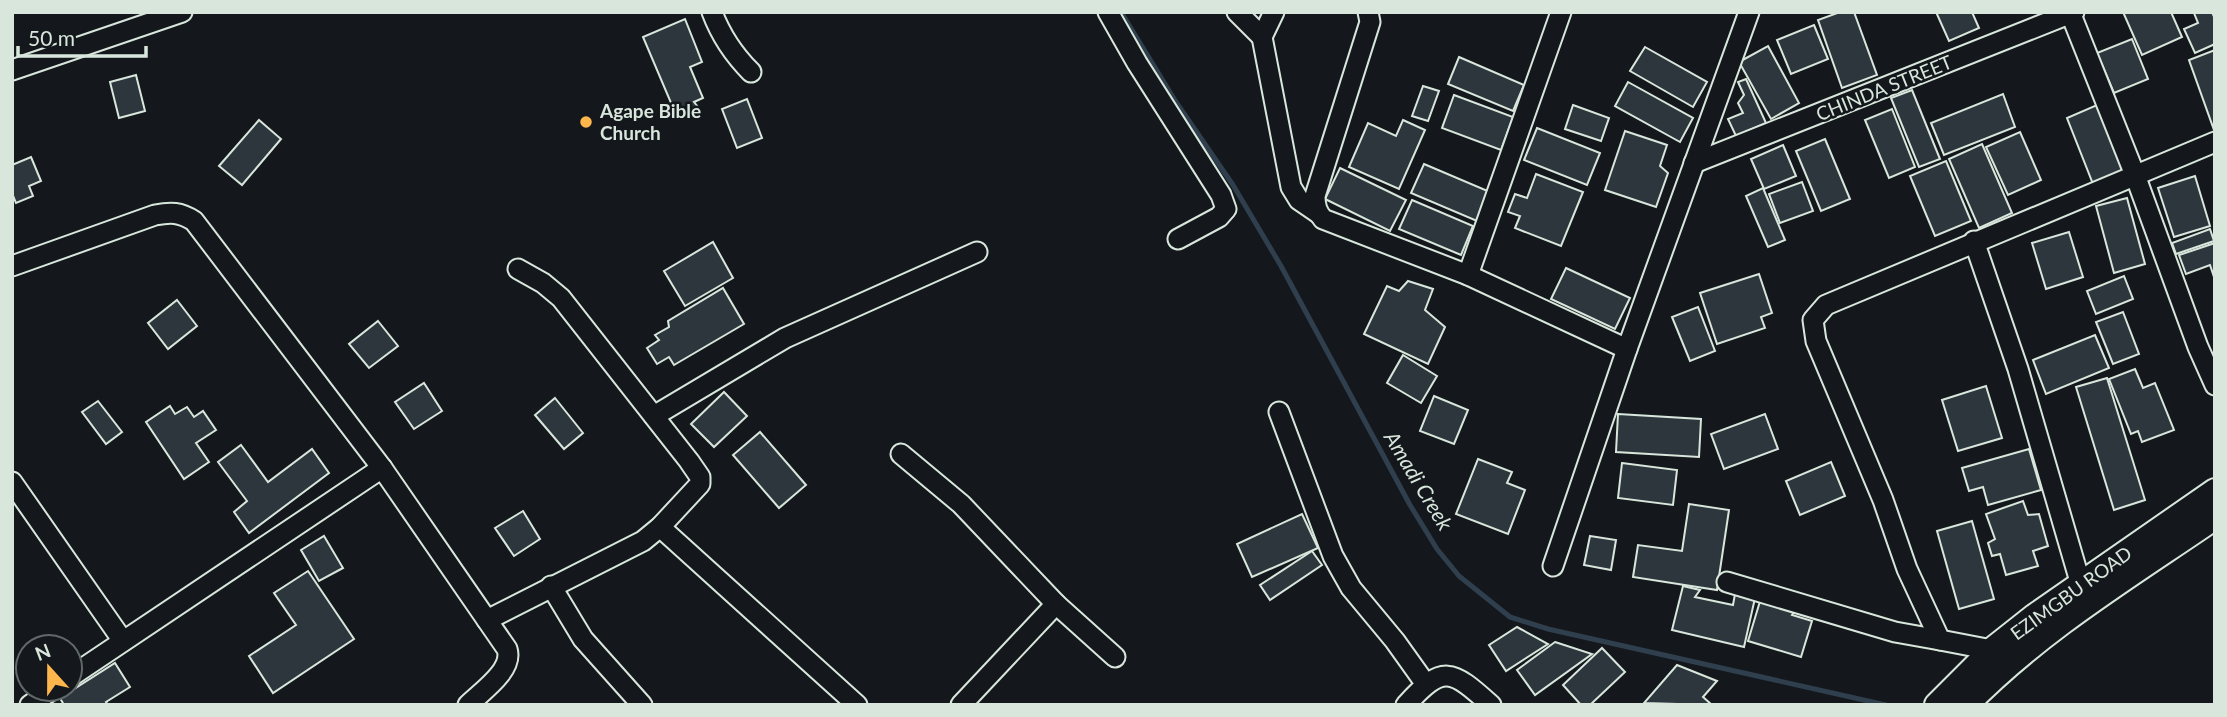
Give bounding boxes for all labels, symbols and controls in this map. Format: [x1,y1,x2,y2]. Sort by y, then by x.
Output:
scale bar [18,14,145,58]
text: 50 m [28,25,75,50]
street label: CHINDA STREET [1812,50,1955,125]
place label: Agape Bible Church [599,99,701,144]
marker: Agape Bible Church [578,114,594,130]
water label: Amadi Creek [1379,425,1459,535]
street label: EZIMGBU ROAD [2006,541,2136,644]
north arrow [14,633,84,703]
text: N [32,638,54,665]

